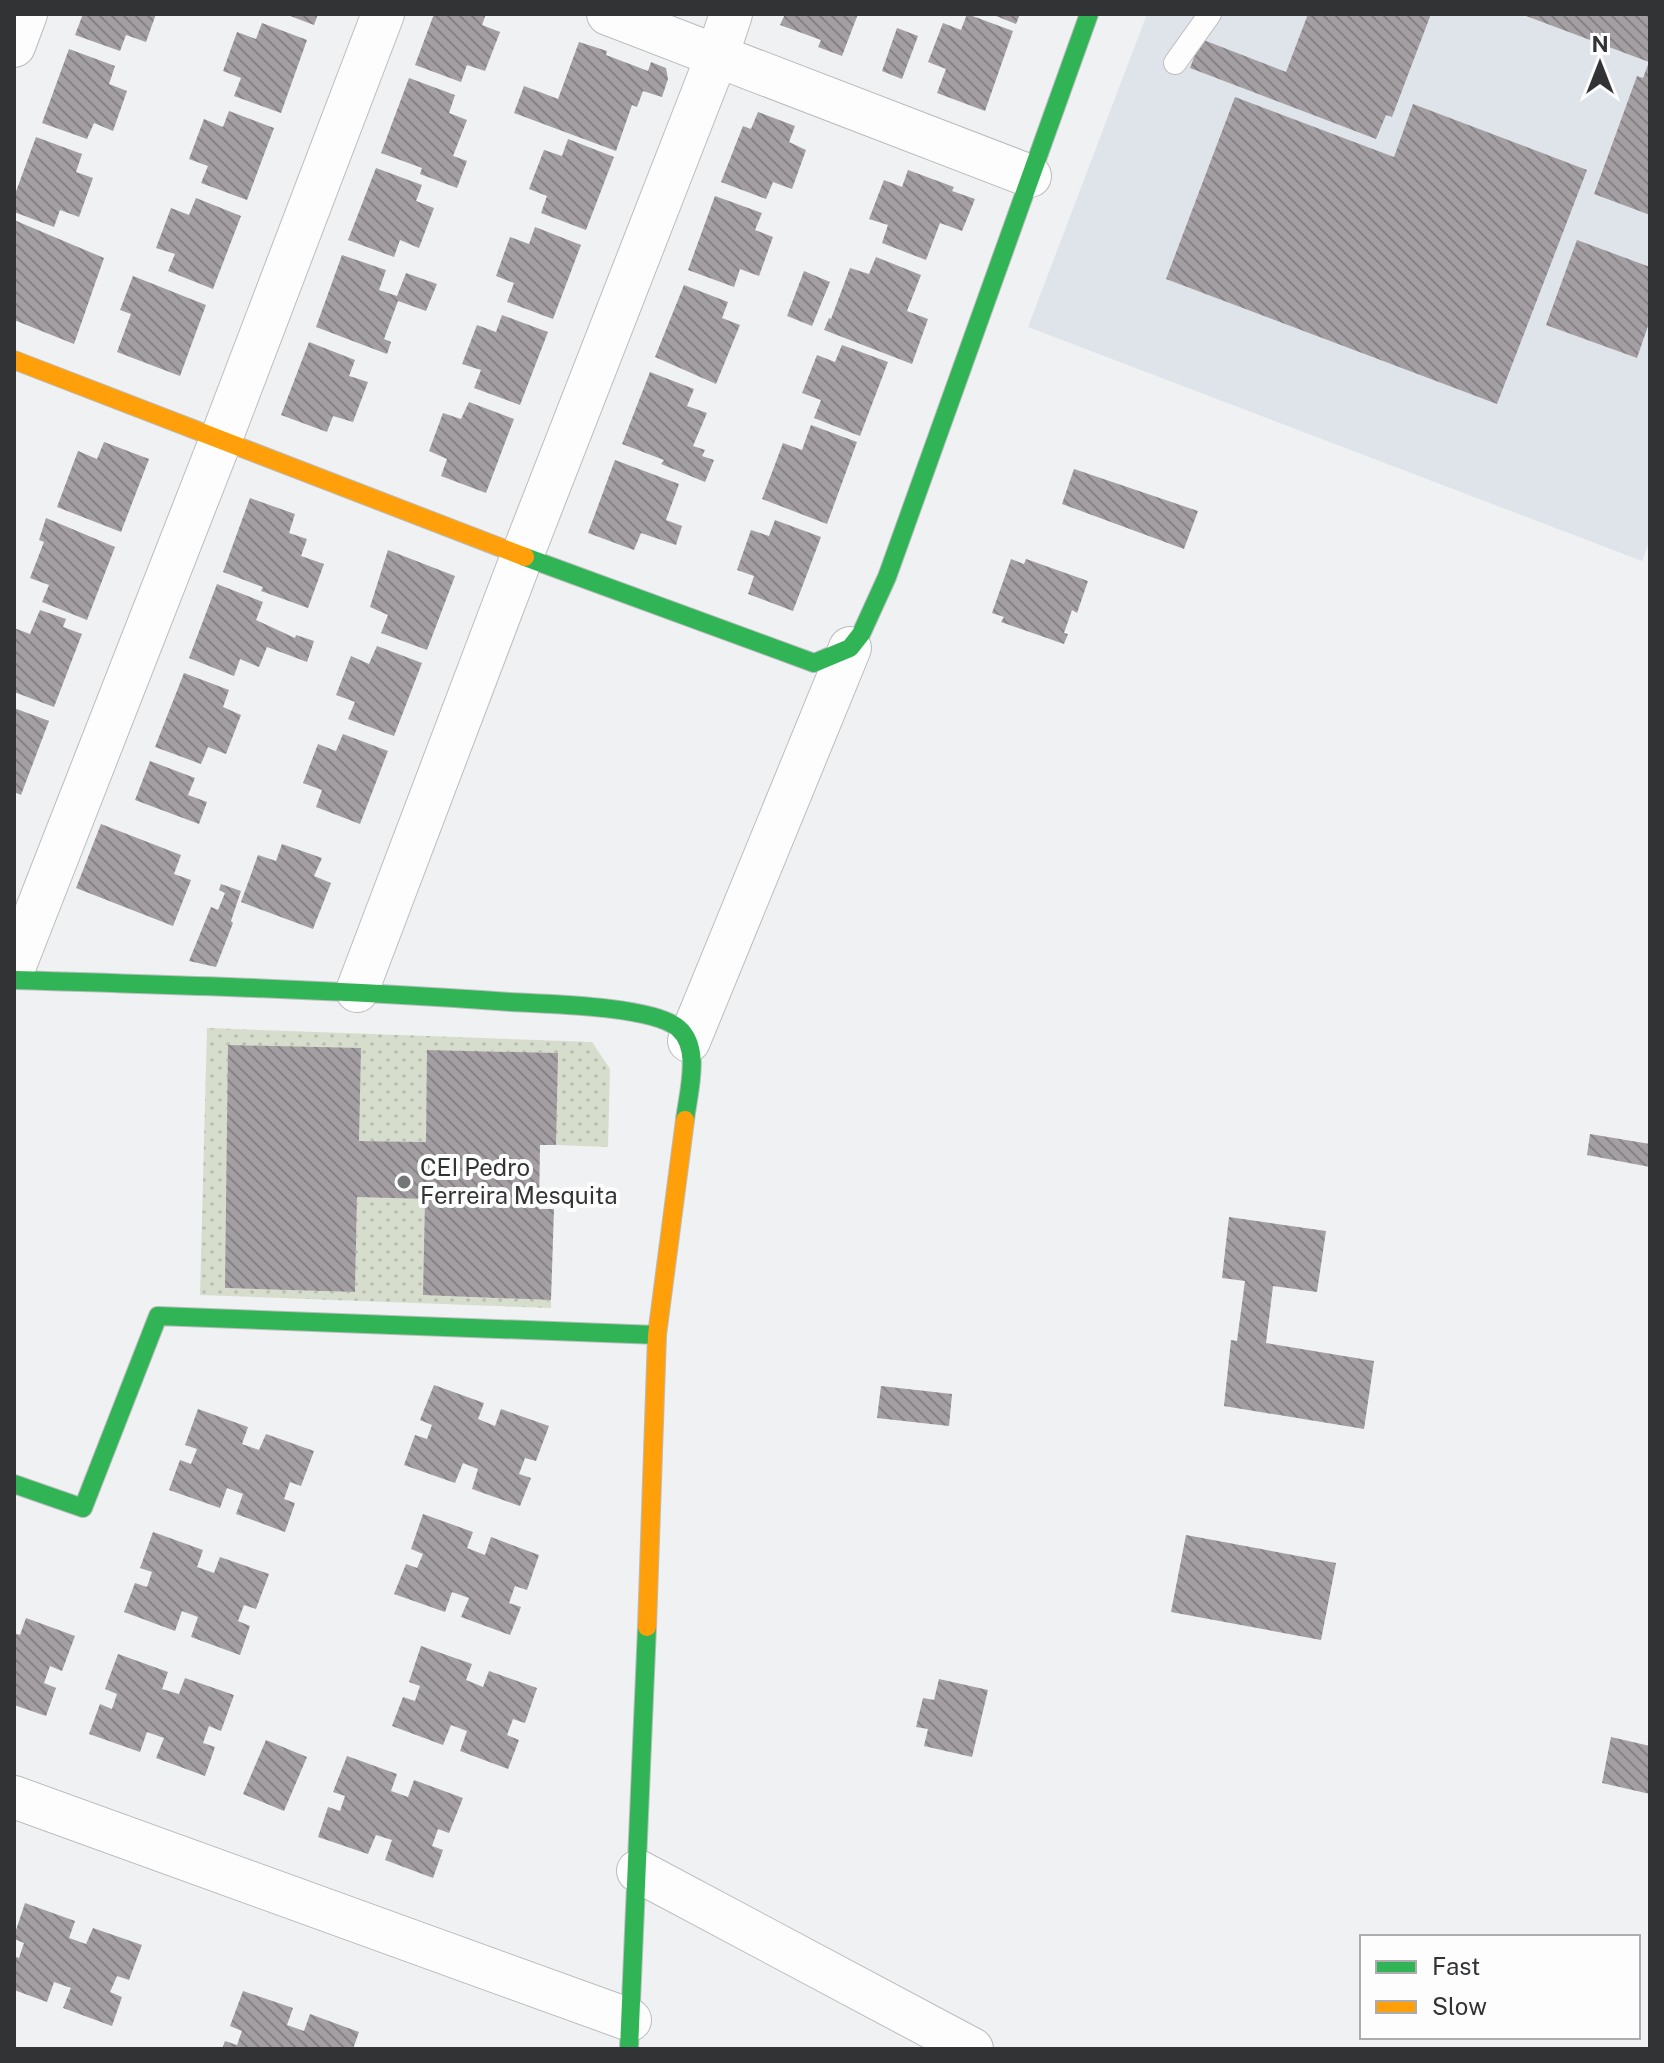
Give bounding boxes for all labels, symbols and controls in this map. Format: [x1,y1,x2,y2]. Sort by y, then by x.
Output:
north arrow [1560,24,1640,104]
text: N [1591,31,1609,57]
place label: CEI Pedro Ferreira Mesquita [420,1153,617,1209]
marker: CEI Pedro Ferreira Mesquita [395,1173,413,1191]
legend [1360,1935,1640,2039]
text: Fast [1432,1952,1480,1980]
text: Slow [1432,1992,1487,2020]

